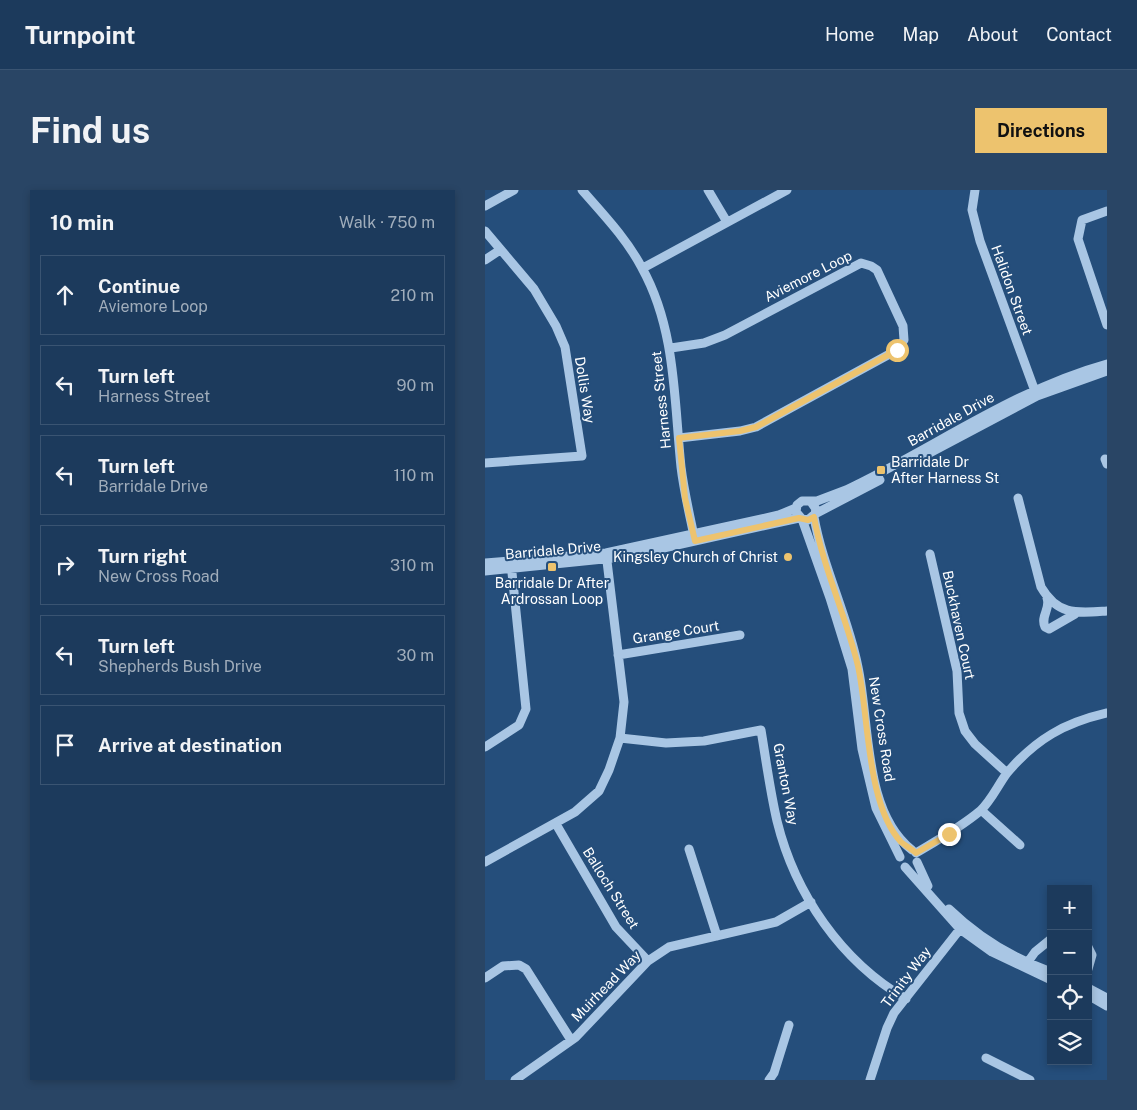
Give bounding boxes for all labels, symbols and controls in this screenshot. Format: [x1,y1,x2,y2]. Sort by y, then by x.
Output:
text: Turnpoint [25,21,135,49]
text: Home [825,24,875,45]
text: Map [903,24,939,45]
text: About [967,24,1018,45]
text: Contact [1046,24,1112,45]
button: Directions [975,108,1107,153]
text: Find us [30,110,150,151]
text: 10 min [50,210,114,235]
text: Walk · 750 m [339,213,435,232]
street label: Halidon Street [988,243,1036,337]
street label: Aviemore Loop [762,247,854,305]
text: Continue [98,275,180,297]
icon: ahead [51,281,79,309]
text: 210 m [390,286,434,305]
text: Aviemore Loop [98,297,208,316]
route start [886,339,909,362]
street label: Harness Street [648,350,674,450]
street label: Dollis Way [572,356,598,425]
text: Turn left [98,365,175,387]
icon: left [51,371,79,399]
text: 90 m [397,376,434,395]
text: Harness Street [98,387,210,406]
street label: Barridale Drive [905,389,997,449]
place label: Barridale Dr After Harness St [891,454,999,486]
text: Turn left [98,455,175,477]
icon: left [51,461,79,489]
marker: Barridale Dr After Harness St [875,464,887,476]
text: 110 m [393,466,434,485]
text: Barridale Drive [98,477,208,496]
street label: Barridale Drive [504,538,602,562]
text: Turn right [98,545,187,567]
place label: Kingsley Church of Christ [613,549,778,565]
icon: right [51,551,79,579]
marker: Kingsley Church of Christ [782,551,794,563]
text: 310 m [390,556,434,575]
marker: Barridale Dr After Ardrossan Loop [546,561,558,573]
text: New Cross Road [98,567,219,586]
street label: Buckhaven Court [940,569,978,681]
place label: Barridale Dr After Ardrossan Loop [495,575,609,607]
street label: Grange Court [632,617,720,647]
text: Turn left [98,635,175,657]
icon: left [51,641,79,669]
text: 30 m [397,646,434,665]
text: Shepherds Bush Drive [98,657,262,676]
street label: New Cross Road [866,675,898,783]
icon: arrive [51,731,79,759]
text: Arrive at destination [98,734,282,756]
street label: Granton Way [770,742,802,827]
route end [938,823,961,846]
street label: Balloch Street [580,844,642,932]
map controls [1047,885,1092,1065]
button: + [1047,885,1092,930]
button: − [1047,930,1092,975]
street label: Trinity Way [878,943,934,1011]
street label: Muirhead Way [568,947,644,1025]
button: locate [1047,975,1092,1020]
button: layers [1047,1020,1092,1065]

